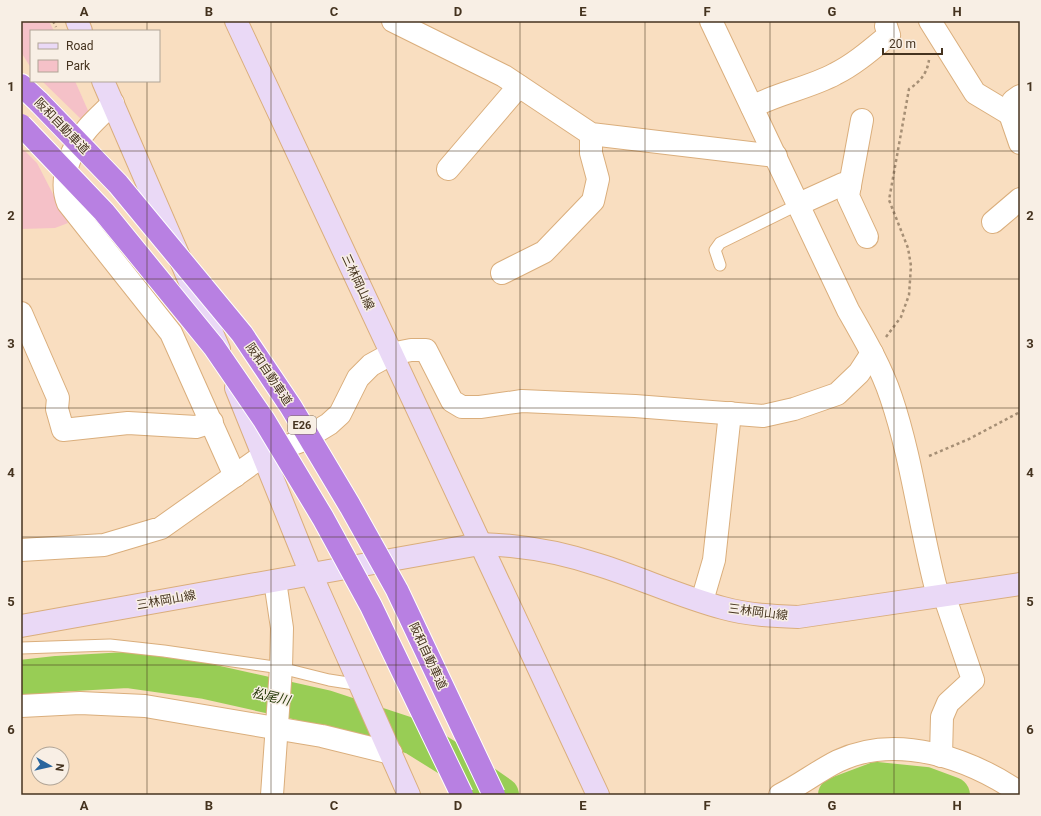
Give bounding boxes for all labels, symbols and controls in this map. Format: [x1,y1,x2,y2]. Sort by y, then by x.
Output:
text: A [80,4,89,19]
text: B [205,4,213,19]
text: C [330,4,339,19]
text: D [454,4,462,19]
text: E [579,4,587,19]
text: F [703,4,711,19]
text: G [828,4,837,19]
text: H [952,4,962,19]
legend [30,30,160,82]
scale bar [883,30,942,56]
text: 20 m [889,37,916,51]
text: Road [66,39,94,53]
text: Park [66,59,91,73]
text: 1 [7,79,15,94]
text: 1 [1026,79,1034,94]
street label: 阪和自動車道 [32,95,92,157]
text: 2 [7,208,15,223]
text: 2 [1026,208,1034,223]
street label: 三林岡山線 [339,252,377,312]
text: 3 [7,336,15,351]
text: 3 [1026,336,1034,351]
street label: 阪和自動車道 [243,340,295,408]
road number: E26 [288,416,316,434]
text: 4 [7,465,15,480]
text: 4 [1026,465,1034,480]
street label: 三林岡山線 [135,588,197,612]
text: 5 [7,594,15,609]
text: 5 [1026,594,1034,609]
street label: 三林岡山線 [727,601,789,623]
street label: 阪和自動車道 [406,620,450,692]
water label: 松尾川 [250,685,294,709]
text: 6 [7,722,15,737]
text: 6 [1026,722,1034,737]
north arrow [30,746,70,786]
text: N [52,763,66,772]
text: A [80,798,89,813]
text: B [205,798,213,813]
text: C [330,798,339,813]
text: D [454,798,462,813]
text: E [579,798,587,813]
text: F [703,798,711,813]
text: G [828,798,837,813]
text: H [952,798,962,813]

